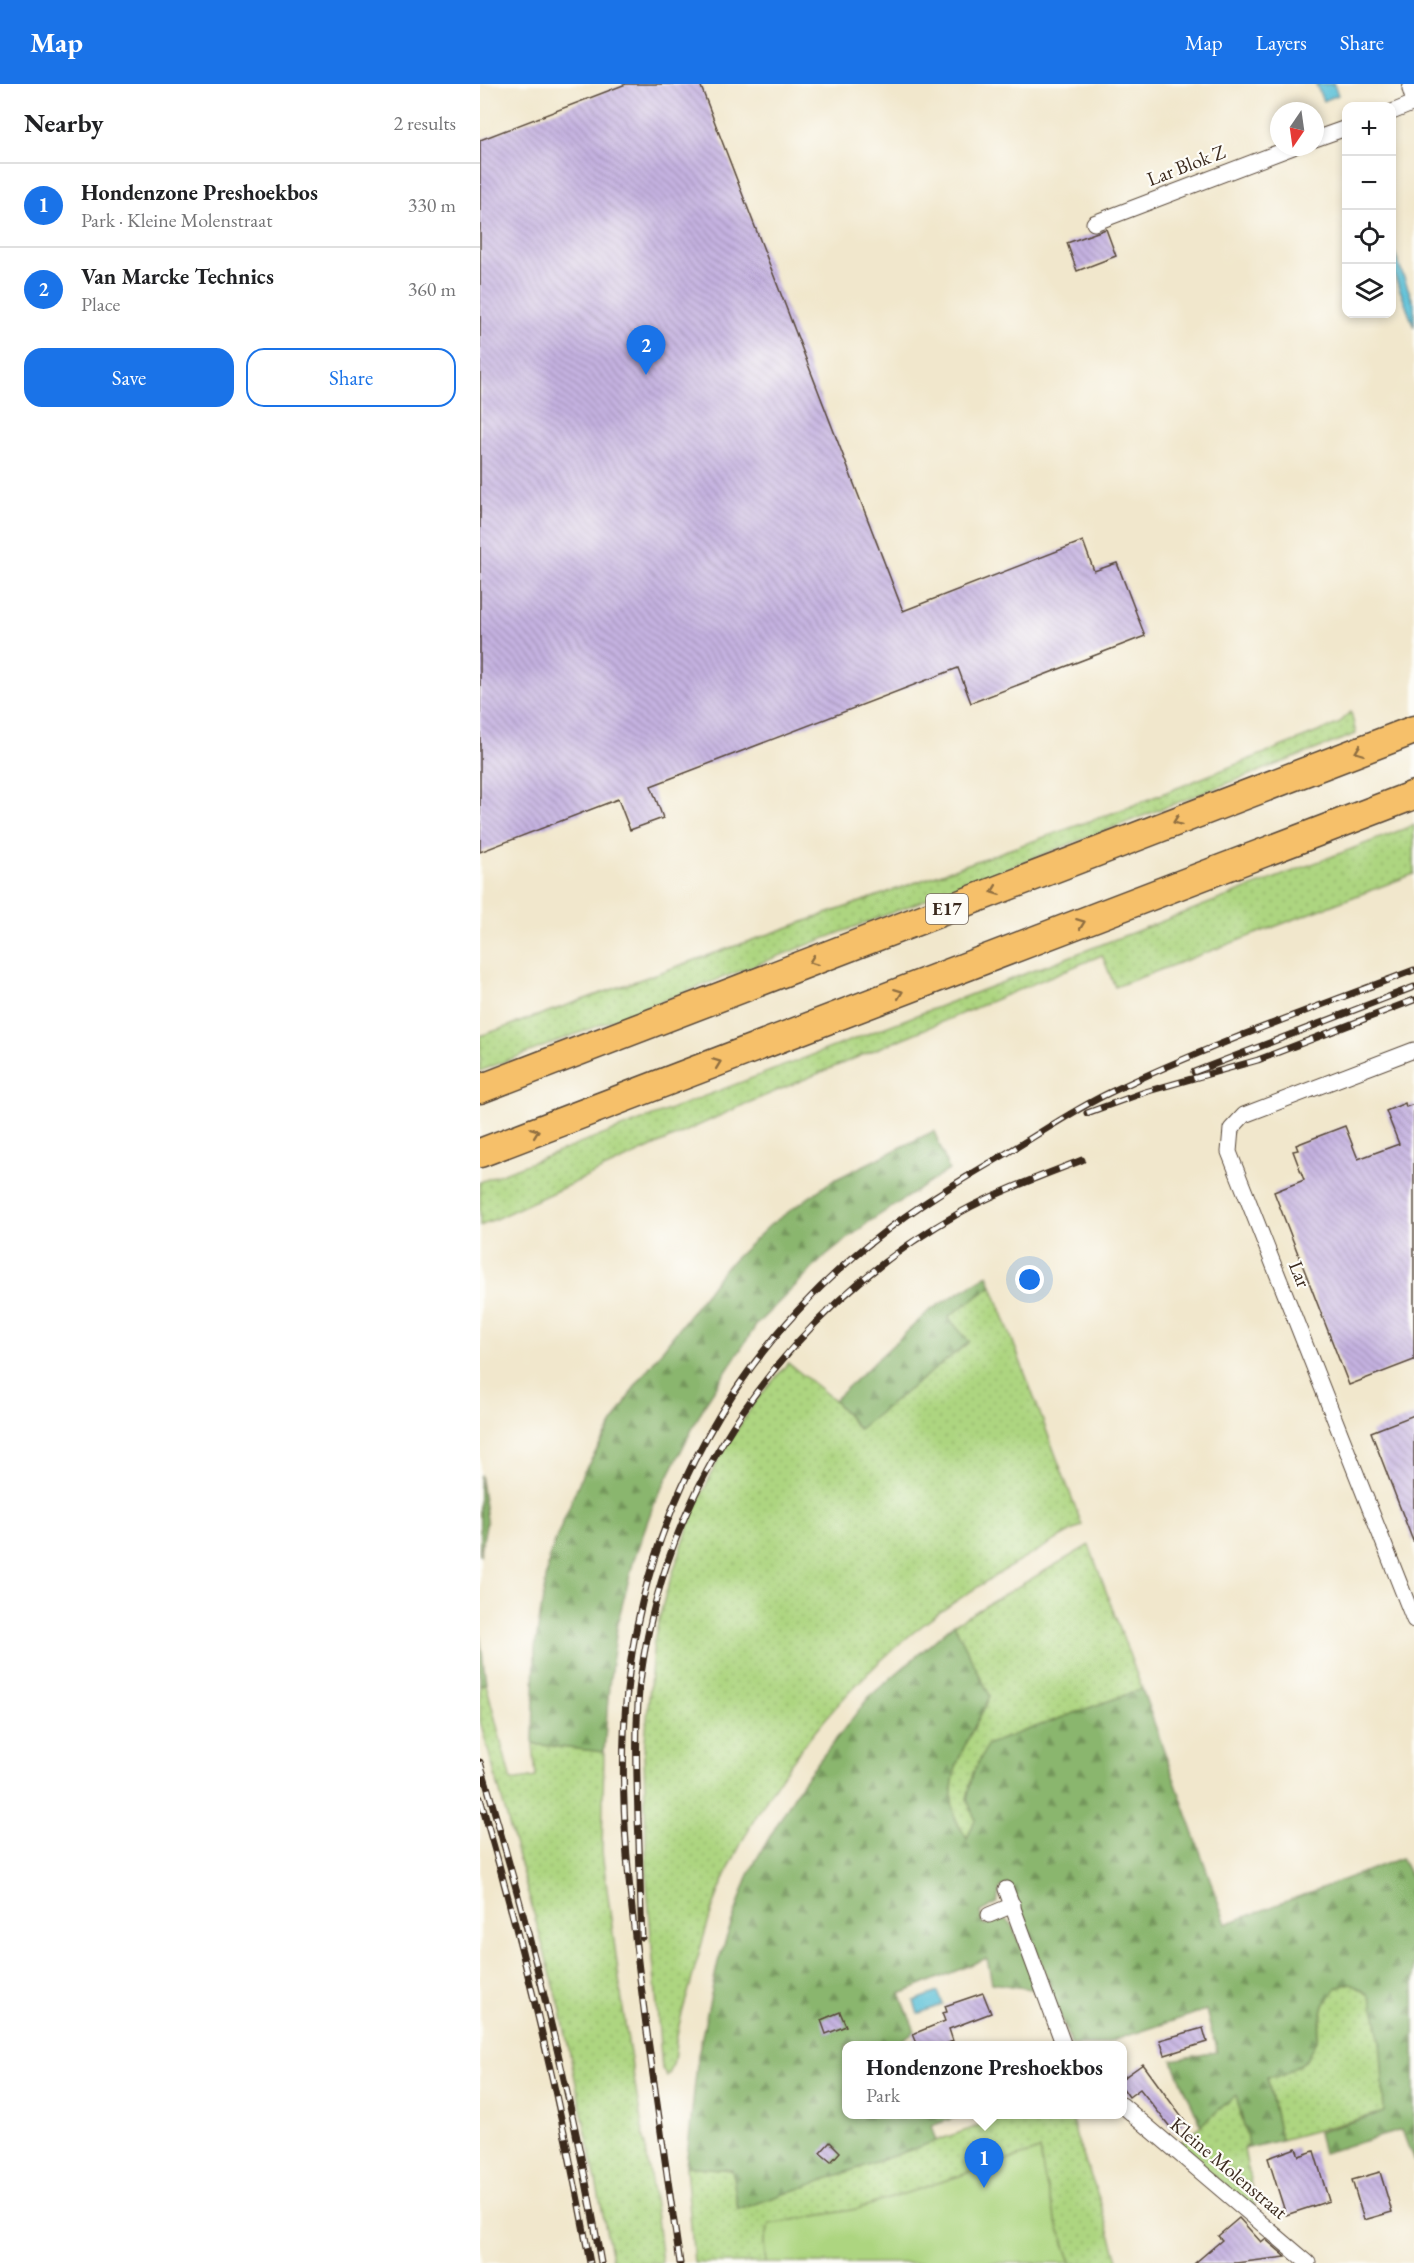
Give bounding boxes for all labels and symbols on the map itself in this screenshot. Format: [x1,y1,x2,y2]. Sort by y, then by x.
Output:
north arrow [1270,102,1324,156]
street label: Lar Blok Z [1143,138,1229,192]
pin: 2 [626,326,666,375]
one-way arrow [1355,744,1366,756]
one-way arrow [1172,813,1183,826]
one-way arrow [990,883,1001,896]
road number: E17 [926,894,968,924]
one-way arrow [1075,918,1086,930]
one-way arrow [808,953,819,966]
one-way arrow [893,988,904,1000]
one-way arrow [711,1057,722,1070]
one-way arrow [528,1127,539,1139]
street label: Lar [1283,1257,1317,1291]
your location [1015,1265,1044,1294]
street label: Kleine Molenstraat [1165,2111,1294,2225]
pin: 1 [964,2138,1004,2188]

